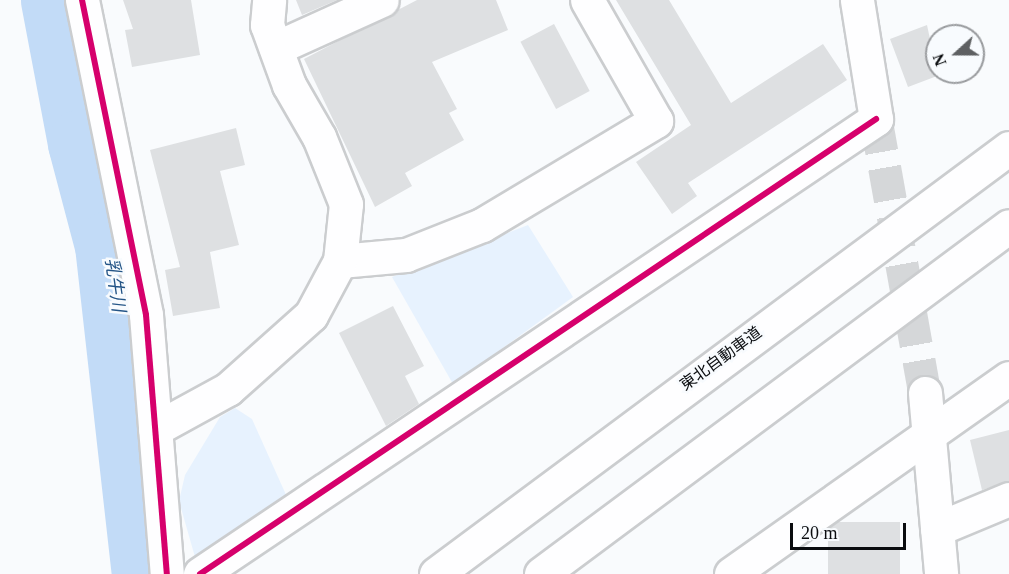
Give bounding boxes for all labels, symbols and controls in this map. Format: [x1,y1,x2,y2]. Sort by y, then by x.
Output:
north arrow [925,24,985,84]
text: N [930,51,950,68]
water label: 乳牛川 [101,257,129,313]
street label: 東北自動車道 [677,323,765,395]
scale bar [793,511,908,549]
text: 20 m [801,523,838,543]

